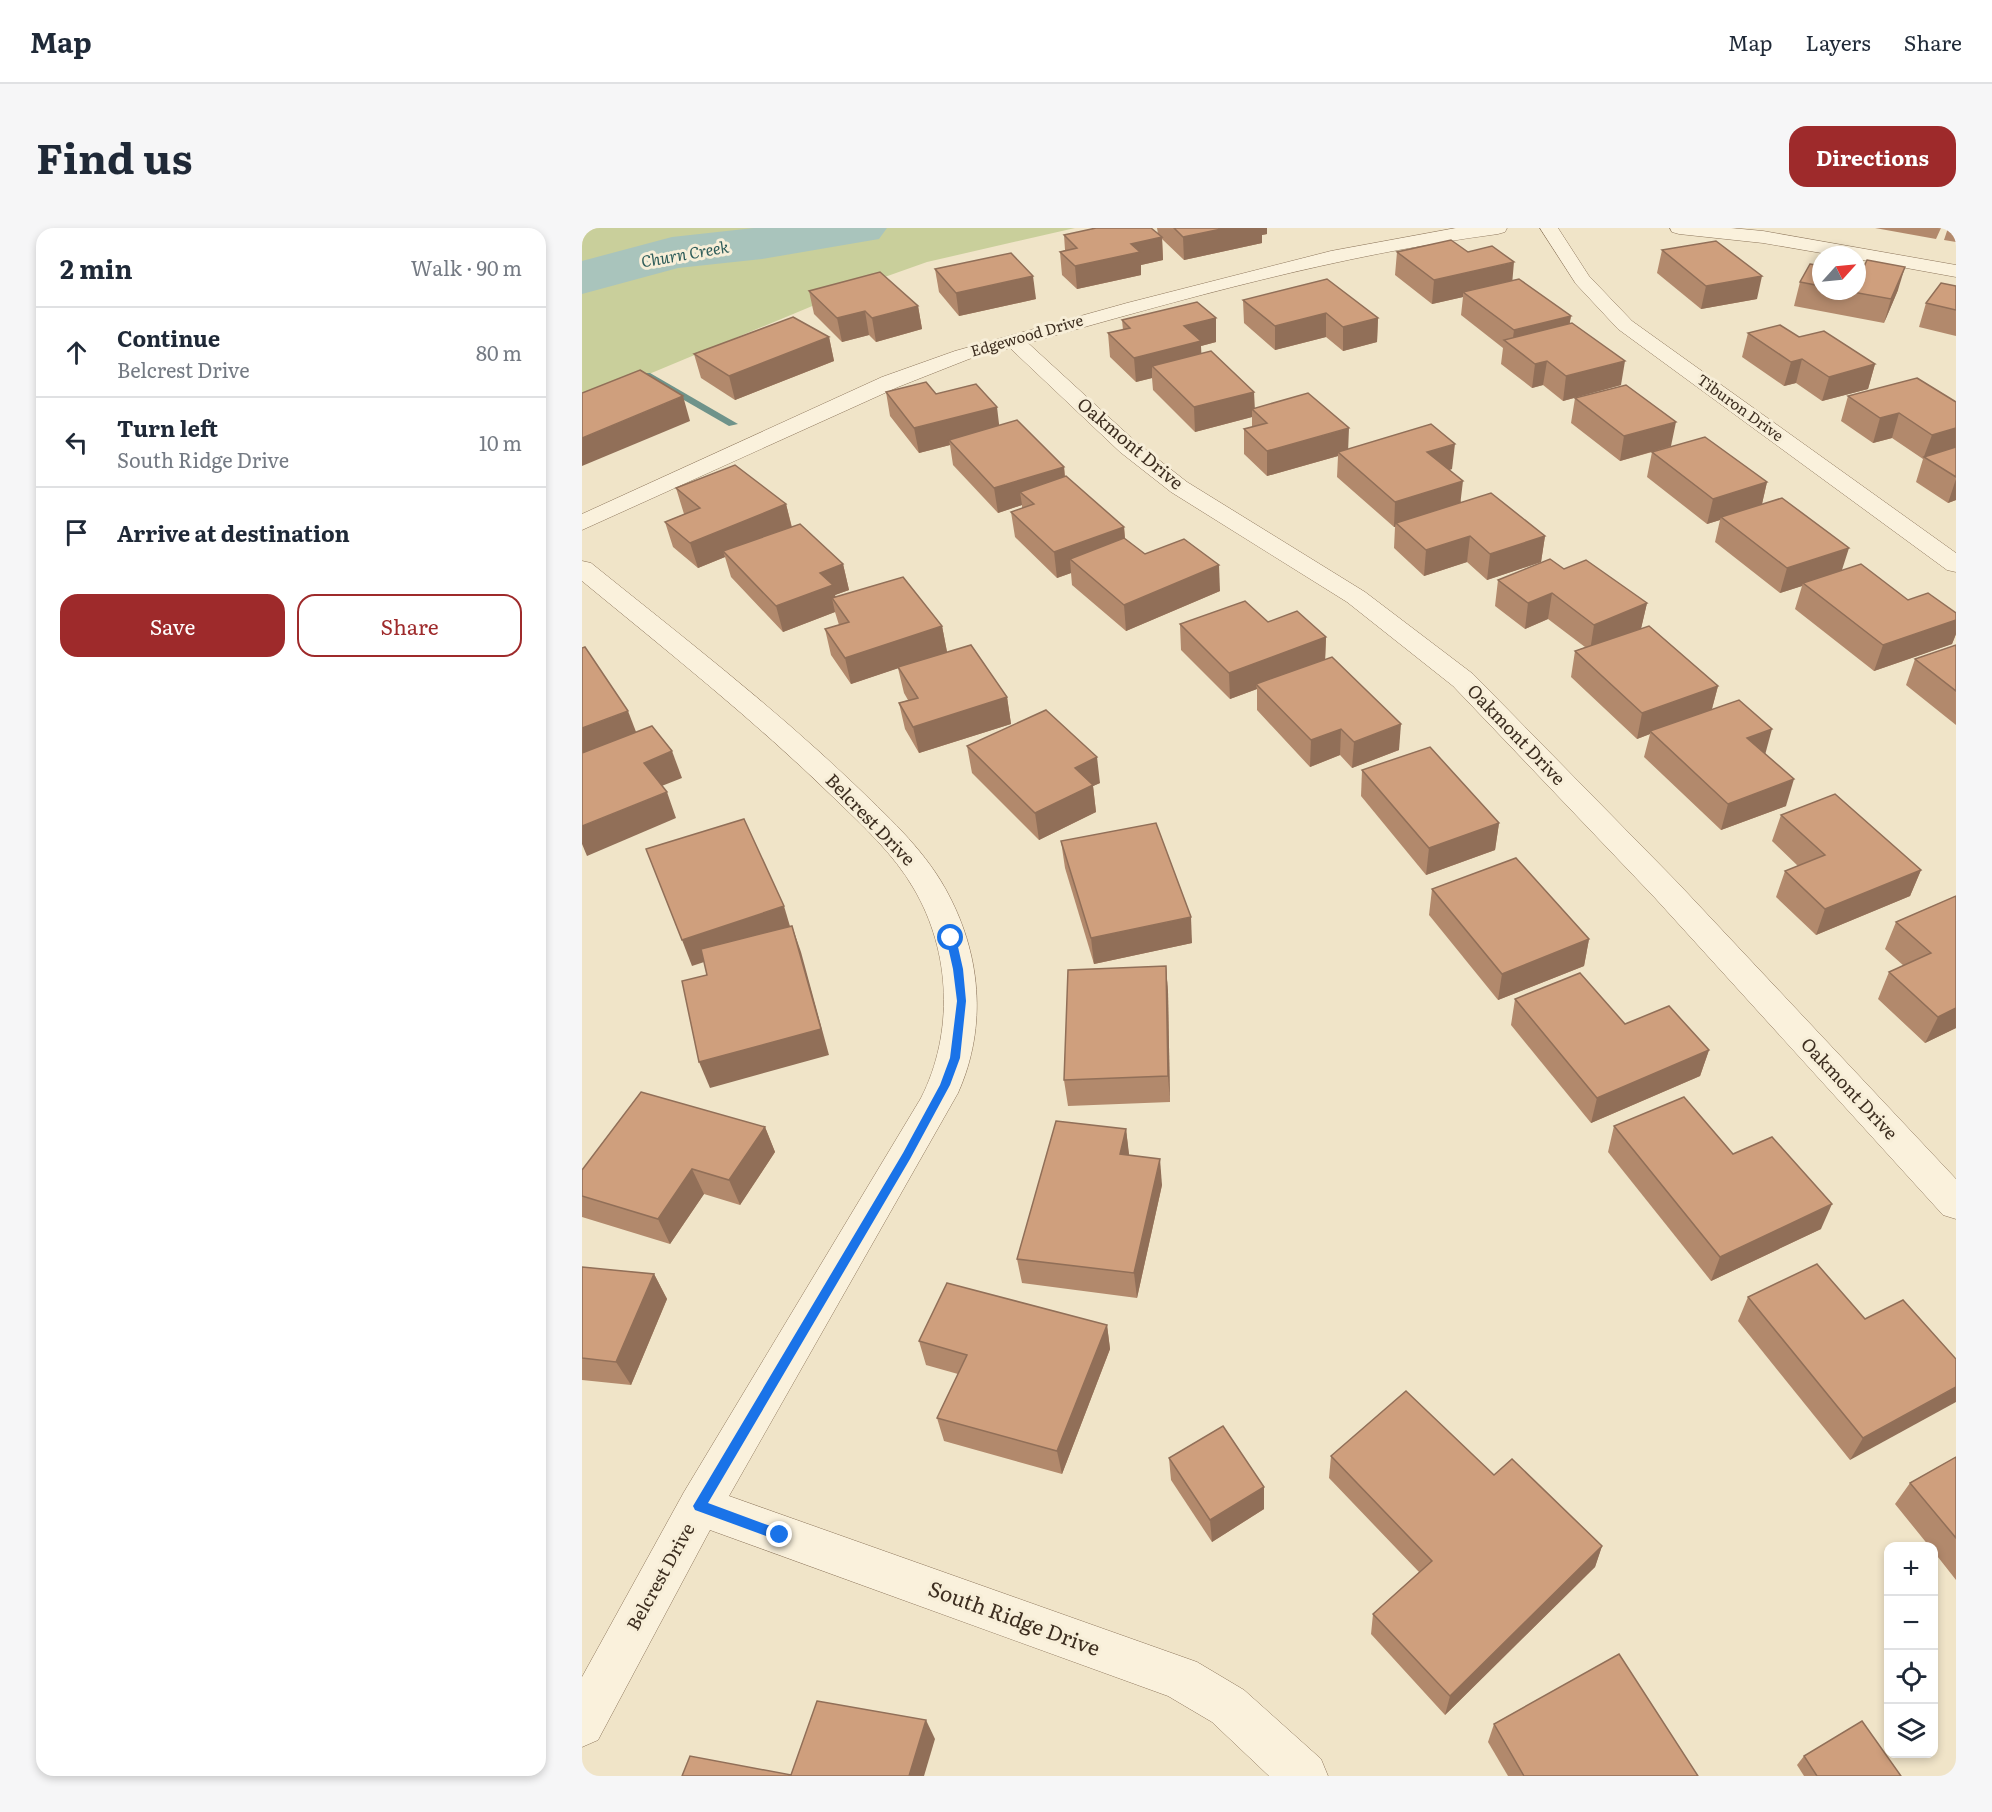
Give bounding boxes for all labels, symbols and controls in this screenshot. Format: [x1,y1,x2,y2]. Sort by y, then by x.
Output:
text: Map [30,20,92,62]
text: Map [1728,26,1773,57]
text: Layers [1806,26,1871,57]
text: Share [1904,26,1962,57]
text: Find us [36,125,193,187]
button: Directions [1789,126,1956,187]
water label: Churn Creek [639,233,731,273]
north arrow [1812,246,1866,300]
text: 2 min [60,248,133,287]
text: Walk · 90 m [411,252,522,282]
street label: Edgewood Drive [968,307,1086,362]
text: Continue [117,321,220,354]
icon: ahead [60,336,93,369]
text: 80 m [476,337,522,367]
text: Belcrest Drive [117,354,250,384]
street label: Tiburon Drive [1693,367,1789,446]
street label: Oakmont Drive [1072,390,1190,495]
text: Turn left [117,411,218,444]
icon: left [60,426,93,459]
text: 10 m [479,427,522,457]
text: South Ridge Drive [117,444,289,474]
icon: arrive [60,516,93,549]
text: Arrive at destination [117,516,350,549]
button: Save [60,594,285,657]
button: Share [297,594,522,657]
street label: Oakmont Drive [1462,677,1572,791]
street label: Belcrest Drive [820,767,922,871]
route start [937,924,963,950]
street label: Oakmont Drive [1795,1031,1905,1145]
street label: Belcrest Drive [619,1518,700,1635]
route end [766,1521,792,1547]
map controls [1884,1542,1938,1758]
button: + [1884,1542,1938,1596]
street label: South Ridge Drive [925,1571,1105,1662]
button: − [1884,1596,1938,1650]
button: locate [1884,1650,1938,1704]
button: layers [1884,1704,1938,1758]

